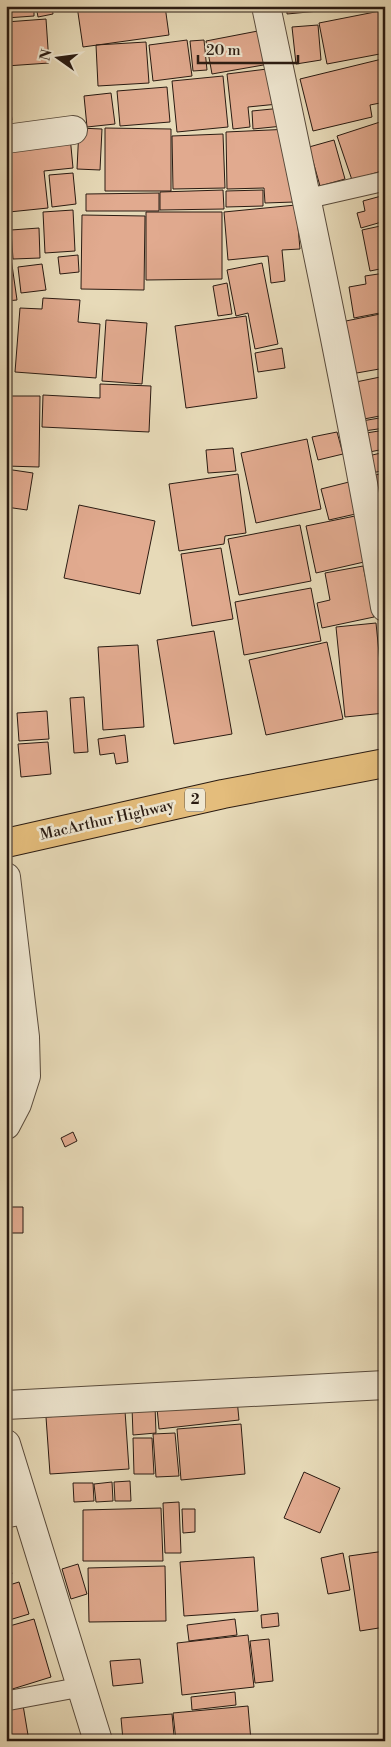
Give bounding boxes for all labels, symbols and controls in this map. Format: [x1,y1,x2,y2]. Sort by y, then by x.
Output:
north arrow [32,32,82,82]
scale bar [198,32,298,64]
text: 20 m [206,41,241,60]
text: N [36,48,56,63]
road number: 2 [185,788,205,812]
street label: MacArthur Highway [38,795,177,845]

